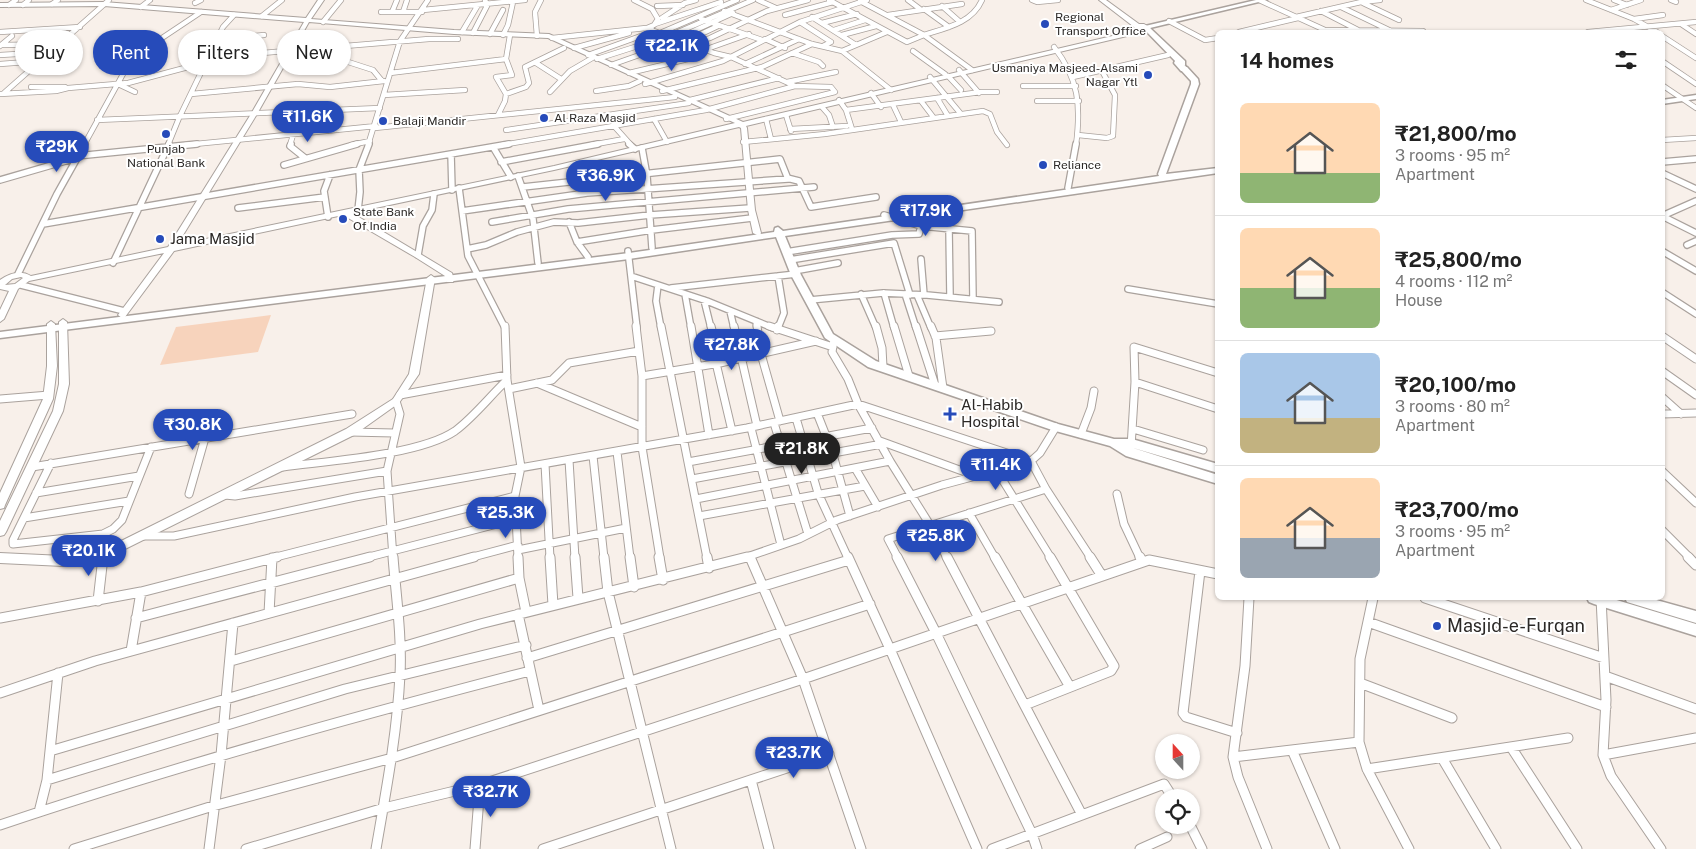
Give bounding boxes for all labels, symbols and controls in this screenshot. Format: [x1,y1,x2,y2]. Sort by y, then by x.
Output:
place label: Regional Transport Office [1055,10,1146,38]
marker: Regional Transport Office [1039,18,1051,30]
chip: Buy [15,30,83,75]
chip: Rent [93,30,168,75]
chip: Filters [178,30,267,75]
chip: New [277,30,351,75]
pin: ₹22.1K [631,30,713,72]
text: ₹22.1K [645,36,699,55]
icon: filters [1612,46,1640,74]
text: 14 homes [1240,48,1334,73]
place label: Usmaniya Masjeed-Alsami Nagar Ytl [991,61,1138,89]
marker: Usmaniya Masjeed-Alsami Nagar Ytl [1142,69,1154,81]
pin: ₹11.6K [267,100,349,143]
text: ₹11.6K [283,107,333,126]
place label: Al Raza Masjid [554,111,636,125]
marker: Al Raza Masjid [538,112,550,124]
place label: Balaji Mandir [393,114,466,128]
marker: Balaji Mandir [377,115,389,127]
text: ₹21,800/mo [1395,121,1517,146]
icon: home [1280,123,1340,183]
marker: Punjab National Bank [160,128,172,140]
pin: ₹29K [27,130,87,173]
text: ₹29K [36,137,78,156]
place label: Punjab National Bank [127,142,205,170]
text: 3 rooms · 95 m² [1395,146,1510,165]
place label: Reliance [1053,158,1101,172]
marker: Reliance [1037,159,1049,171]
pin: ₹36.9K [565,160,647,202]
text: Apartment [1395,165,1475,184]
text: ₹36.9K [577,166,635,185]
pin: ₹17.9K [885,194,967,237]
text: ₹17.9K [900,201,952,220]
place label: State Bank Of India [353,205,415,233]
marker: State Bank Of India [337,213,349,225]
place label: Jama Masjid [170,230,255,247]
marker: Jama Masjid [154,233,166,245]
text: ₹25,800/mo [1395,247,1522,272]
icon: home [1280,248,1340,308]
text: 4 rooms · 112 m² [1395,272,1512,291]
text: House [1395,291,1443,310]
pin: ₹27.8K [691,328,773,371]
text: ₹27.8K [704,335,760,354]
text: ₹20,100/mo [1395,372,1516,397]
icon: home [1280,373,1340,433]
place label: Al-Habib Hospital [961,396,1023,430]
text: 3 rooms · 80 m² [1395,397,1510,416]
marker: Al-Habib Hospital [943,407,957,421]
pin: ₹30.8K [152,408,234,451]
text: ₹30.8K [164,415,222,434]
text: Apartment [1395,416,1475,435]
pin: ₹21.8K [761,432,843,475]
text: ₹21.8K [775,439,829,458]
pin: ₹11.4K [955,448,1037,491]
text: ₹11.4K [971,455,1021,474]
pin: ₹25.3K [465,496,547,539]
text: ₹23,700/mo [1395,497,1519,522]
icon: home [1280,498,1340,558]
text: ₹25.3K [477,503,535,522]
pin: ₹25.8K [895,520,977,562]
text: 3 rooms · 95 m² [1395,522,1510,541]
text: ₹25.8K [907,526,965,545]
pin: ₹20.1K [48,534,130,577]
text: ₹20.1K [62,541,116,560]
text: Apartment [1395,541,1475,560]
place label: Masjid-e-Furqan [1447,615,1585,636]
marker: Masjid-e-Furqan [1431,620,1443,632]
north arrow [1155,734,1200,779]
map controls [1155,734,1200,834]
pin: ₹23.7K [753,736,835,779]
text: ₹23.7K [766,743,822,762]
pin: ₹32.7K [450,776,532,818]
text: ₹32.7K [463,782,519,801]
button: locate [1155,789,1200,834]

